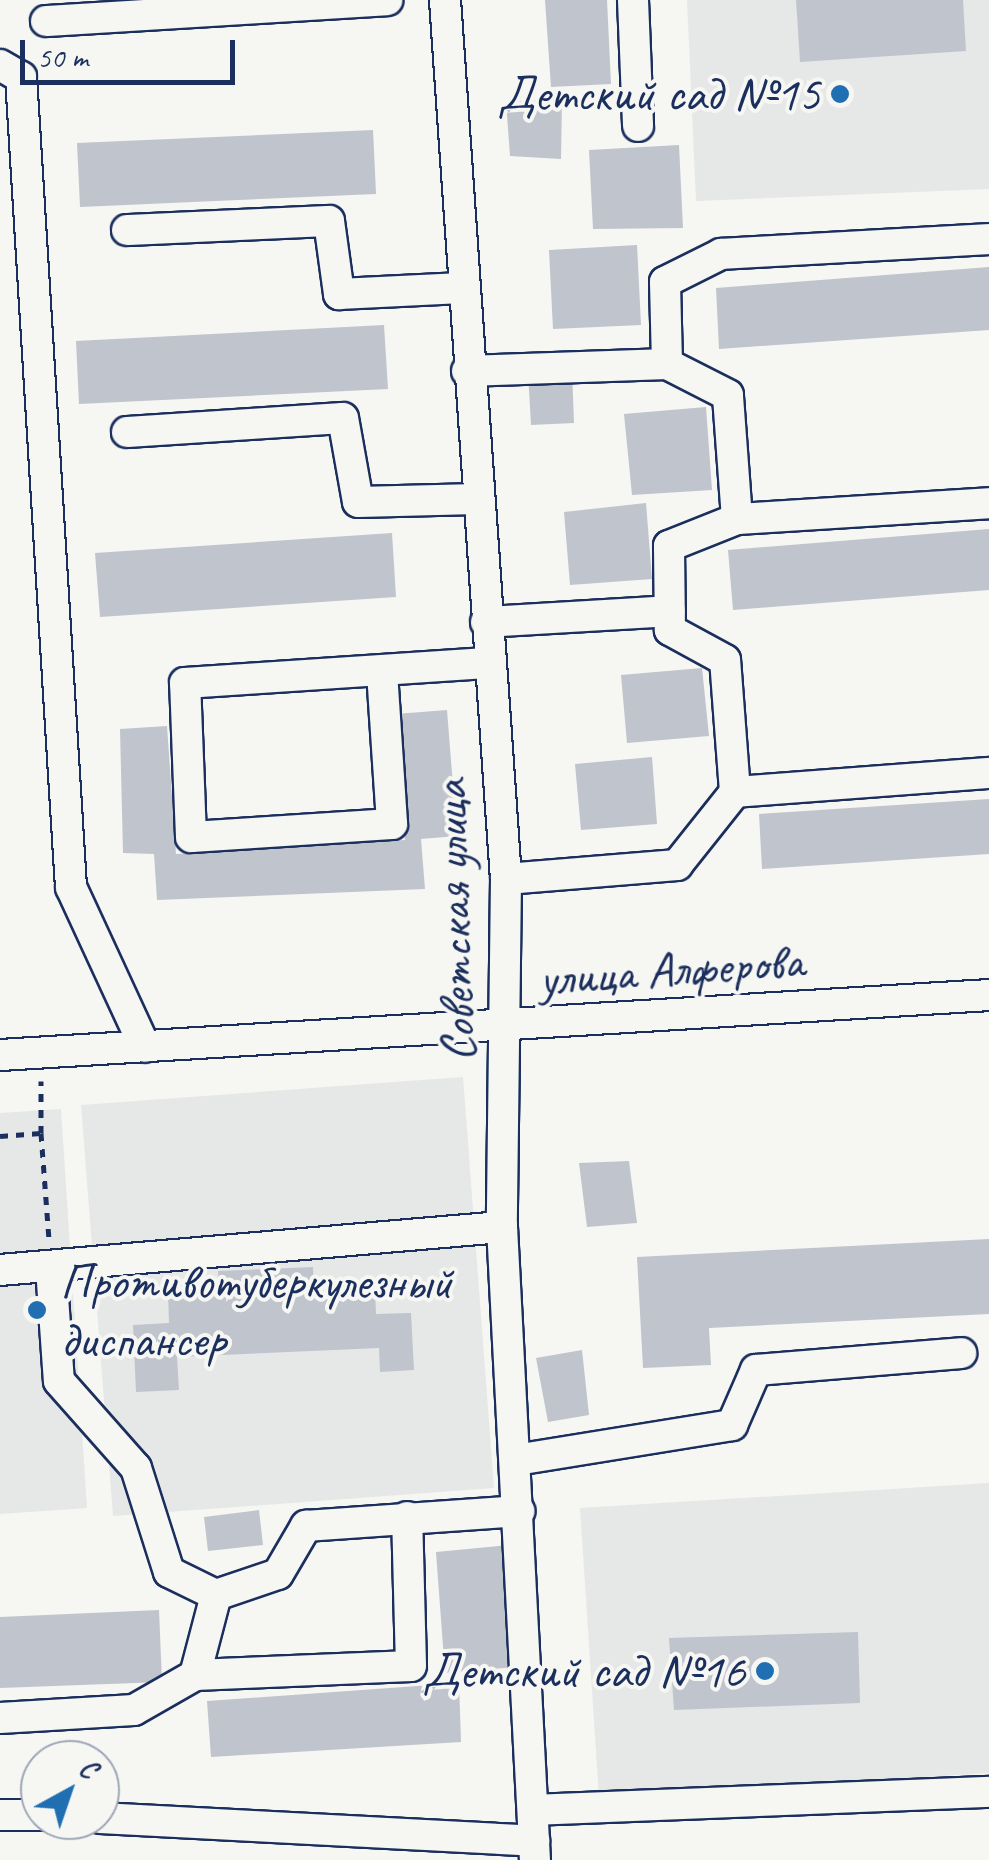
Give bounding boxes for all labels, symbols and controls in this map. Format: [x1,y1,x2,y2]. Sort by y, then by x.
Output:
scale bar [25,20,240,82]
text: 50 m [37,38,88,76]
place label: Детский сад №15 [497,64,820,124]
marker: Детский сад №15 [829,83,851,105]
street label: Советская улица [419,777,489,1065]
street label: улица Алферова [537,931,805,1009]
place label: Противотуберкулезный диспансер [60,1251,452,1368]
marker: Противотуберкулезный диспансер [24,1297,50,1323]
place label: Детский сад №16 [422,1641,745,1701]
marker: Детский сад №16 [754,1660,776,1682]
north arrow [20,1740,120,1840]
text: С [72,1750,105,1786]

